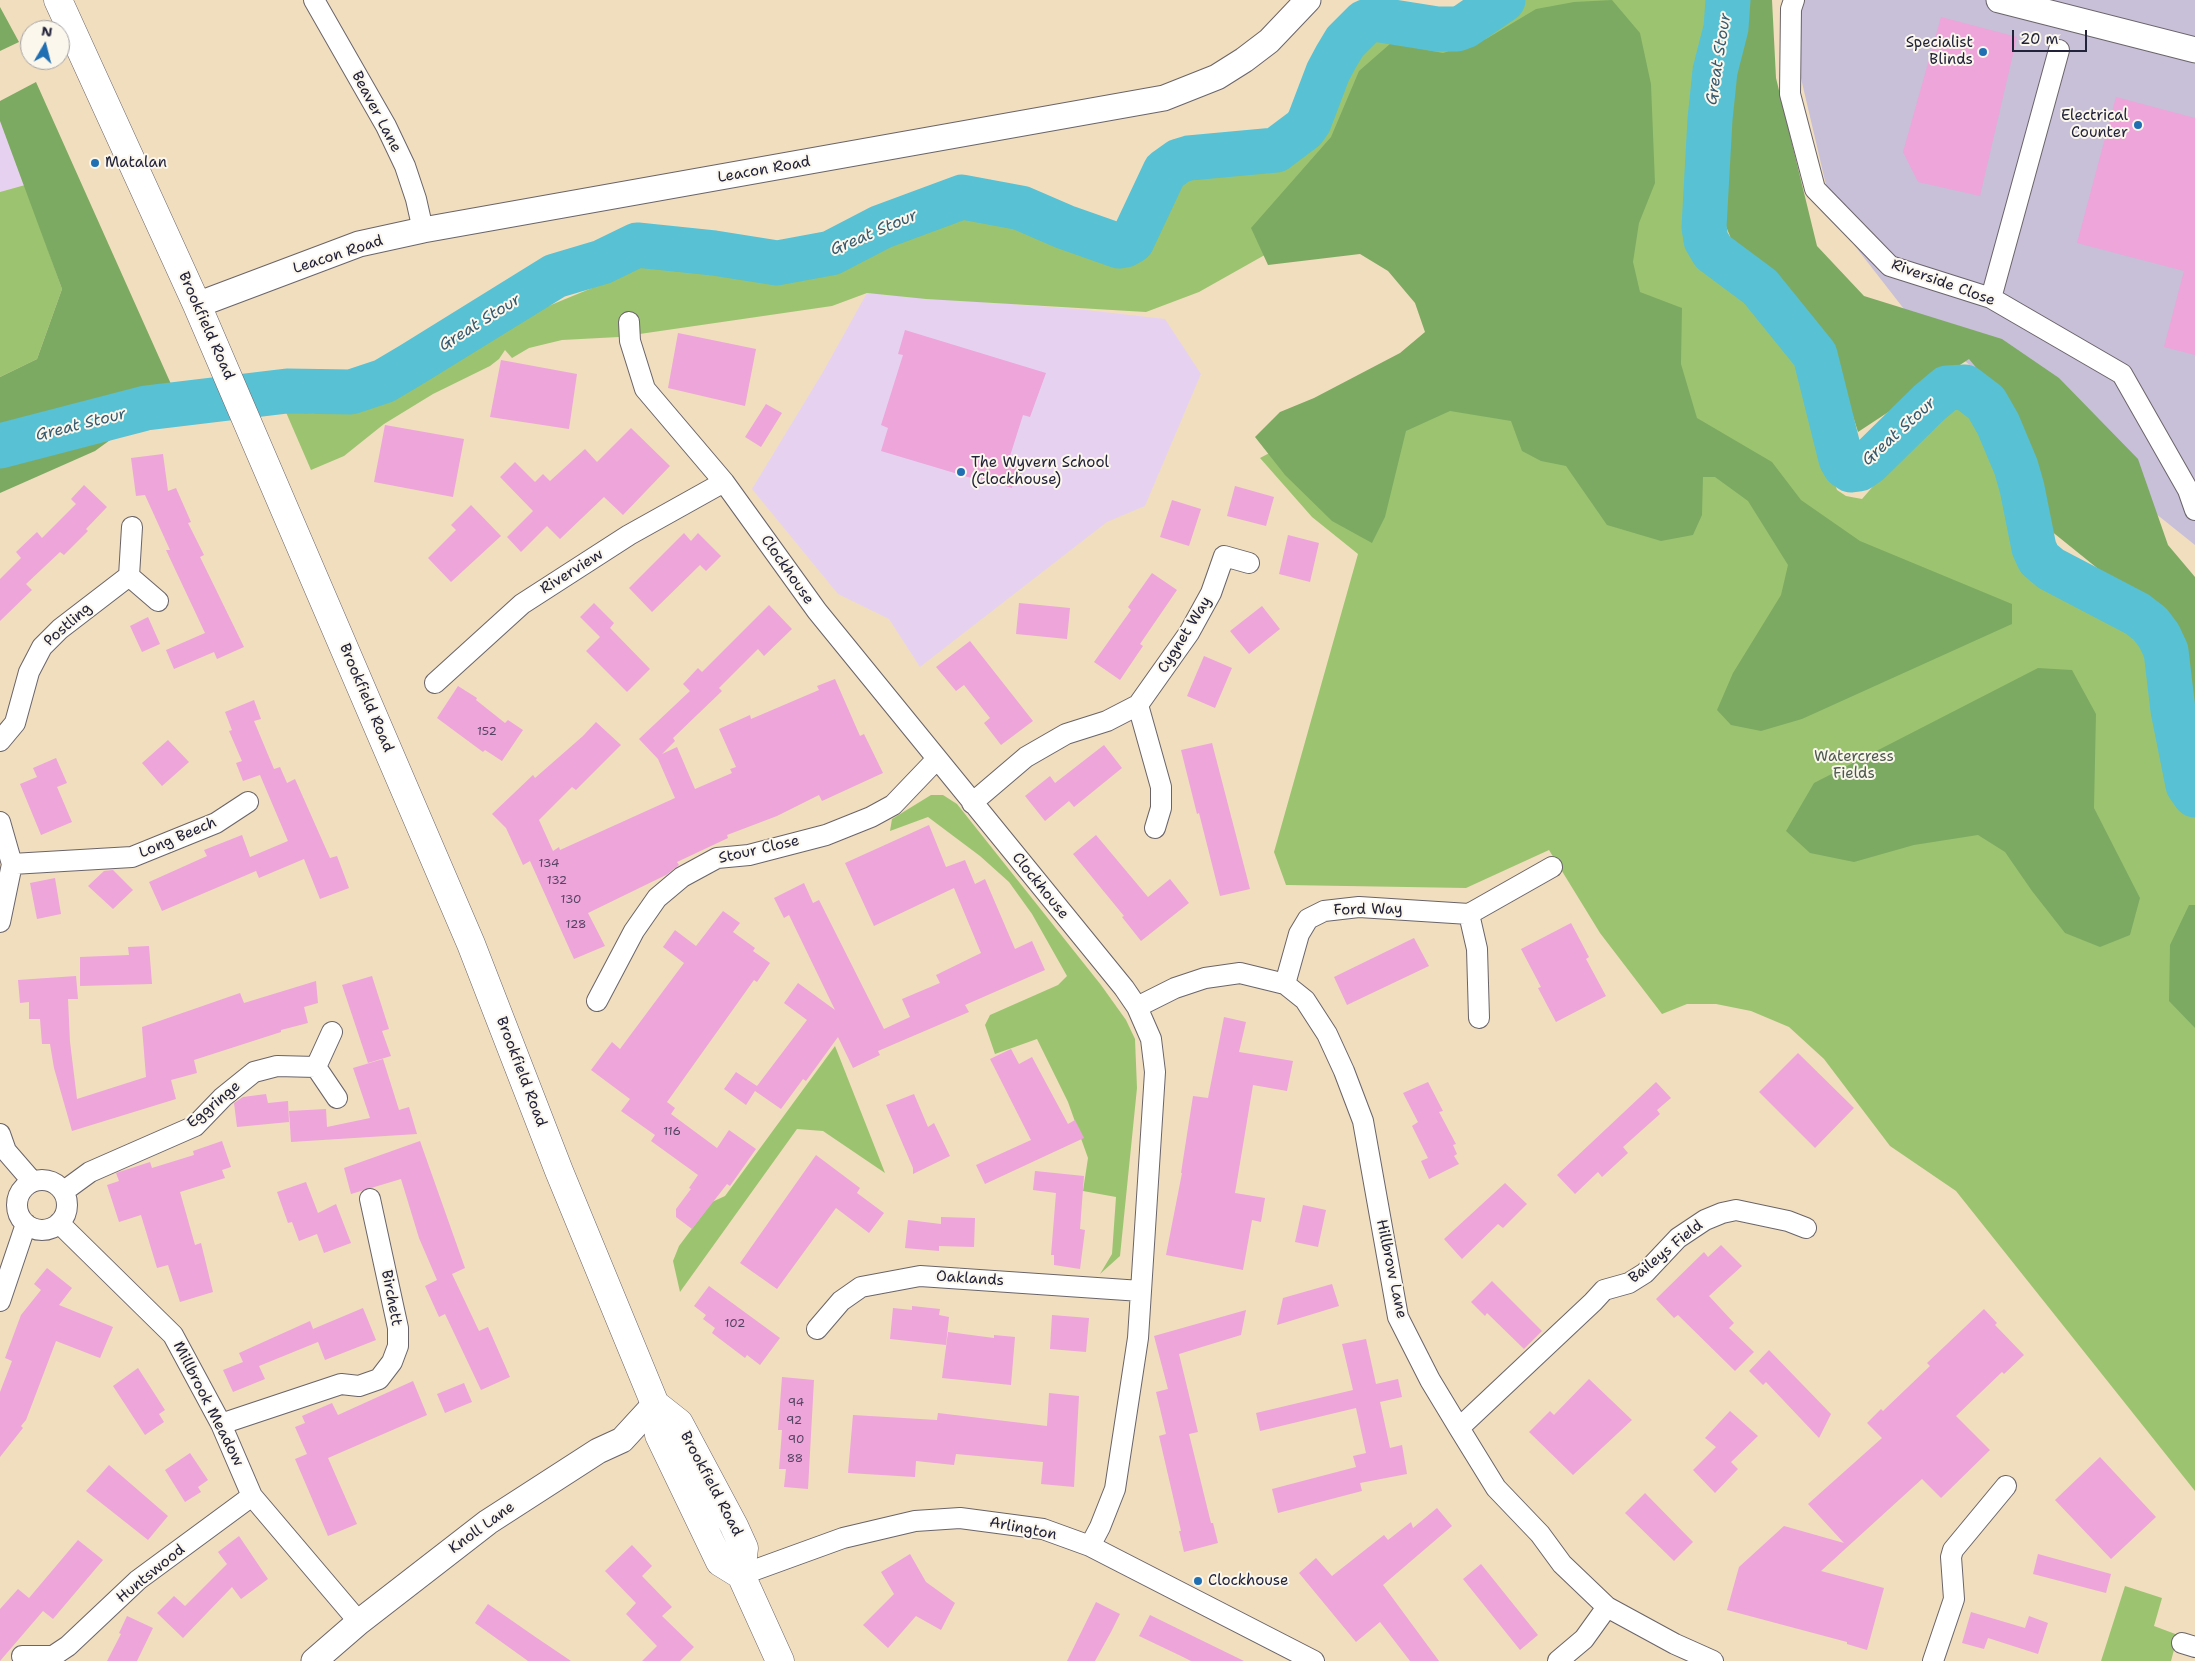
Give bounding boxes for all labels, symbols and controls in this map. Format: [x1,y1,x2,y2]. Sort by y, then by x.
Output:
water label: Great Stour [1702,12,1736,106]
north arrow [20,20,70,70]
scale bar [2015,20,2090,52]
text: N [40,21,54,41]
text: 20 m [2020,29,2059,49]
place label: Specialist Blinds [1906,34,1973,69]
marker: Specialist Blinds [1977,46,1989,58]
street label: Beaver Lane [347,68,405,156]
place label: Electrical Counter [2061,107,2128,142]
marker: Electrical Counter [2132,119,2144,131]
street label: Leacon Road [716,153,812,187]
place label: Matalan [105,154,167,172]
marker: Matalan [89,157,101,169]
water label: Great Stour [828,206,920,260]
street label: Leacon Road [291,232,385,278]
street label: Riverside Close [1889,256,1997,310]
street label: Brookfield Road [174,269,238,383]
water label: Great Stour [436,290,524,356]
water label: Great Stour [1858,394,1940,470]
water label: Great Stour [34,404,128,446]
place label: The Wyvern School (Clockhouse) [971,454,1109,489]
marker: The Wyvern School (Clockhouse) [955,466,967,478]
street label: Clockhouse [757,532,817,608]
street label: Riverview [537,546,607,598]
street label: Cygnet Way [1154,593,1216,677]
street label: Postling [40,599,96,651]
street label: Brookfield Road [335,641,397,755]
house number: 152 [477,725,497,739]
park label: Watercress Fields [1814,748,1894,783]
street label: Long Beech [137,814,219,862]
street label: Stour Close [717,832,801,868]
street label: Clockhouse [1008,849,1072,923]
house number: 134 [539,857,559,871]
house number: 132 [547,874,567,888]
house number: 130 [560,893,582,907]
street label: Ford Way [1333,900,1403,920]
house number: 128 [566,918,586,932]
street label: Brookfield Road [492,1014,550,1130]
street label: Eggringe [184,1077,244,1133]
house number: 116 [663,1125,681,1139]
street label: Baileys Field [1625,1217,1707,1287]
street label: Hillbrow Lane [1372,1218,1410,1320]
street label: Birchett [377,1268,405,1328]
street label: Oaklands [935,1268,1005,1290]
house number: 102 [725,1317,745,1331]
street label: Millbrook Meadow [169,1339,247,1469]
house number: 94 [788,1396,804,1410]
house number: 92 [786,1414,802,1428]
street label: Brookfield Road [676,1428,746,1540]
house number: 90 [788,1433,804,1447]
house number: 88 [787,1452,803,1466]
street label: Knoll Lane [446,1498,518,1558]
street label: Arlington [988,1514,1058,1544]
street label: Huntswood [113,1541,189,1607]
place label: Clockhouse [1208,1572,1288,1590]
marker: Clockhouse [1192,1575,1204,1587]

